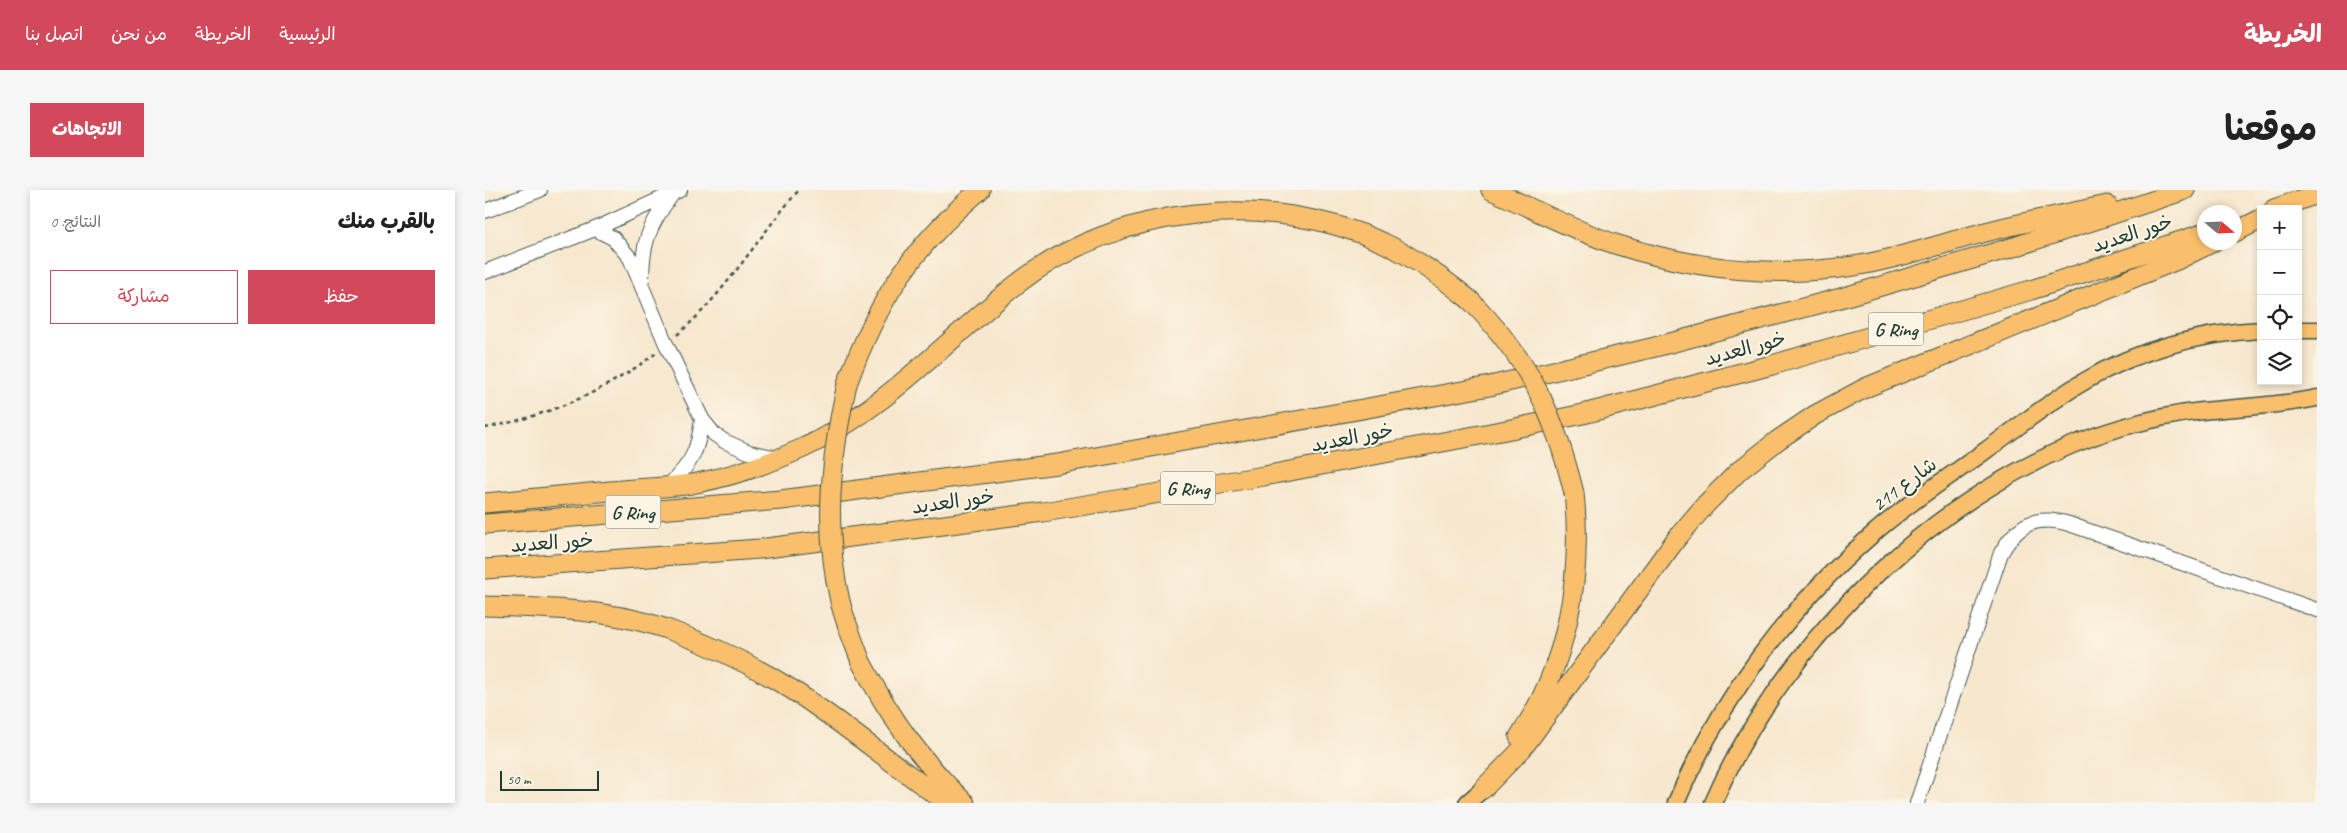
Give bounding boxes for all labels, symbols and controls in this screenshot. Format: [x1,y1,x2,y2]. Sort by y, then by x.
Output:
text: الخريطة [2244,19,2322,49]
text: اتصل بنا [25,23,83,45]
text: من نحن [111,23,167,45]
text: الخريطة [195,23,251,45]
text: الرئيسية [279,23,336,45]
button: الاتجاهات [30,103,144,157]
text: موقعنا [2224,106,2317,151]
north arrow [2197,205,2242,250]
map controls [2257,205,2302,385]
button: + [2257,205,2302,250]
text: بالقرب منك [338,208,435,234]
street label: خور العديد [2089,209,2176,258]
text: النتائج: 0 [50,212,101,232]
button: − [2257,250,2302,295]
button: مشاركة [50,270,238,324]
button: حفظ [248,270,435,324]
button: locate [2257,295,2302,340]
road number: G Ring [1869,312,1923,346]
street label: خور العديد [1702,326,1789,371]
button: layers [2257,340,2302,385]
street label: خور العديد [1309,417,1395,458]
street label: شارع 211 [1867,452,1942,518]
road number: G Ring [1161,472,1215,504]
street label: خور العديد [910,483,996,520]
road number: G Ring [605,496,661,528]
street label: خور العديد [510,527,594,558]
scale bar [500,768,599,791]
text: 50 m [507,771,531,788]

